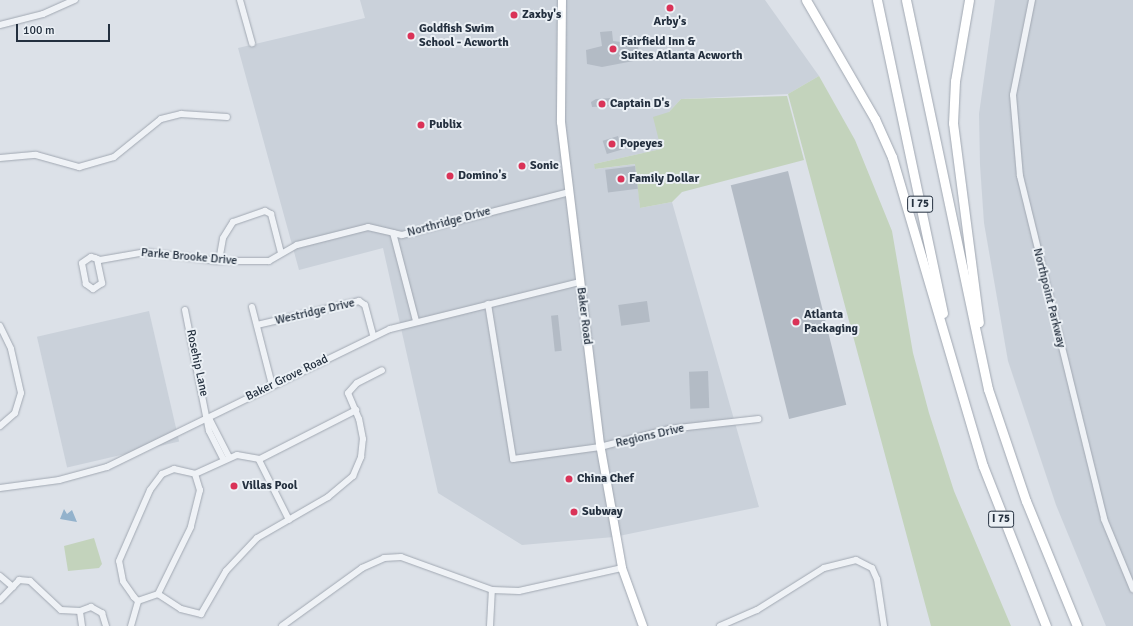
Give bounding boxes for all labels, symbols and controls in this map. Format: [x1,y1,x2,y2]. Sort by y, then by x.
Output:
marker: Arby's [665,3,675,13]
place label: Zaxby's [522,8,561,22]
marker: Zaxby's [509,10,519,20]
place label: Arby's [654,15,686,29]
scale bar [18,16,112,42]
place label: Goldfish Swim School - Acworth [419,22,509,50]
text: 100 m [23,23,55,38]
marker: Goldfish Swim School - Acworth [406,31,416,41]
place label: Fairfield Inn & Suites Atlanta Acworth [621,35,742,63]
marker: Fairfield Inn & Suites Atlanta Acworth [608,44,618,54]
place label: Captain D's [610,97,669,111]
marker: Captain D's [597,99,607,109]
place label: Publix [429,118,462,132]
marker: Publix [416,120,426,130]
place label: Popeyes [620,137,662,151]
marker: Popeyes [607,139,617,149]
place label: Sonic [530,159,559,173]
marker: Sonic [517,161,527,171]
place label: Domino's [458,169,506,183]
marker: Domino's [445,171,455,181]
place label: Family Dollar [629,172,699,186]
marker: Family Dollar [616,174,626,184]
road number: I 75 [907,195,933,213]
street label: Northridge Drive [406,204,492,240]
street label: Parke Brooke Drive [140,246,238,268]
street label: Northpoint Parkway [1030,247,1068,349]
street label: Baker Road [573,286,595,346]
street label: Westridge Drive [274,296,356,328]
place label: Atlanta Packaging [804,308,858,336]
marker: Atlanta Packaging [791,317,801,327]
street label: Rosehip Lane [183,328,211,398]
street label: Baker Grove Road [243,352,331,404]
street label: Regions Drive [614,421,686,451]
place label: China Chef [577,472,634,486]
marker: China Chef [564,474,574,484]
place label: Villas Pool [242,479,297,493]
marker: Villas Pool [229,481,239,491]
place label: Subway [582,505,623,519]
marker: Subway [569,507,579,517]
road number: I 75 [988,510,1014,528]

